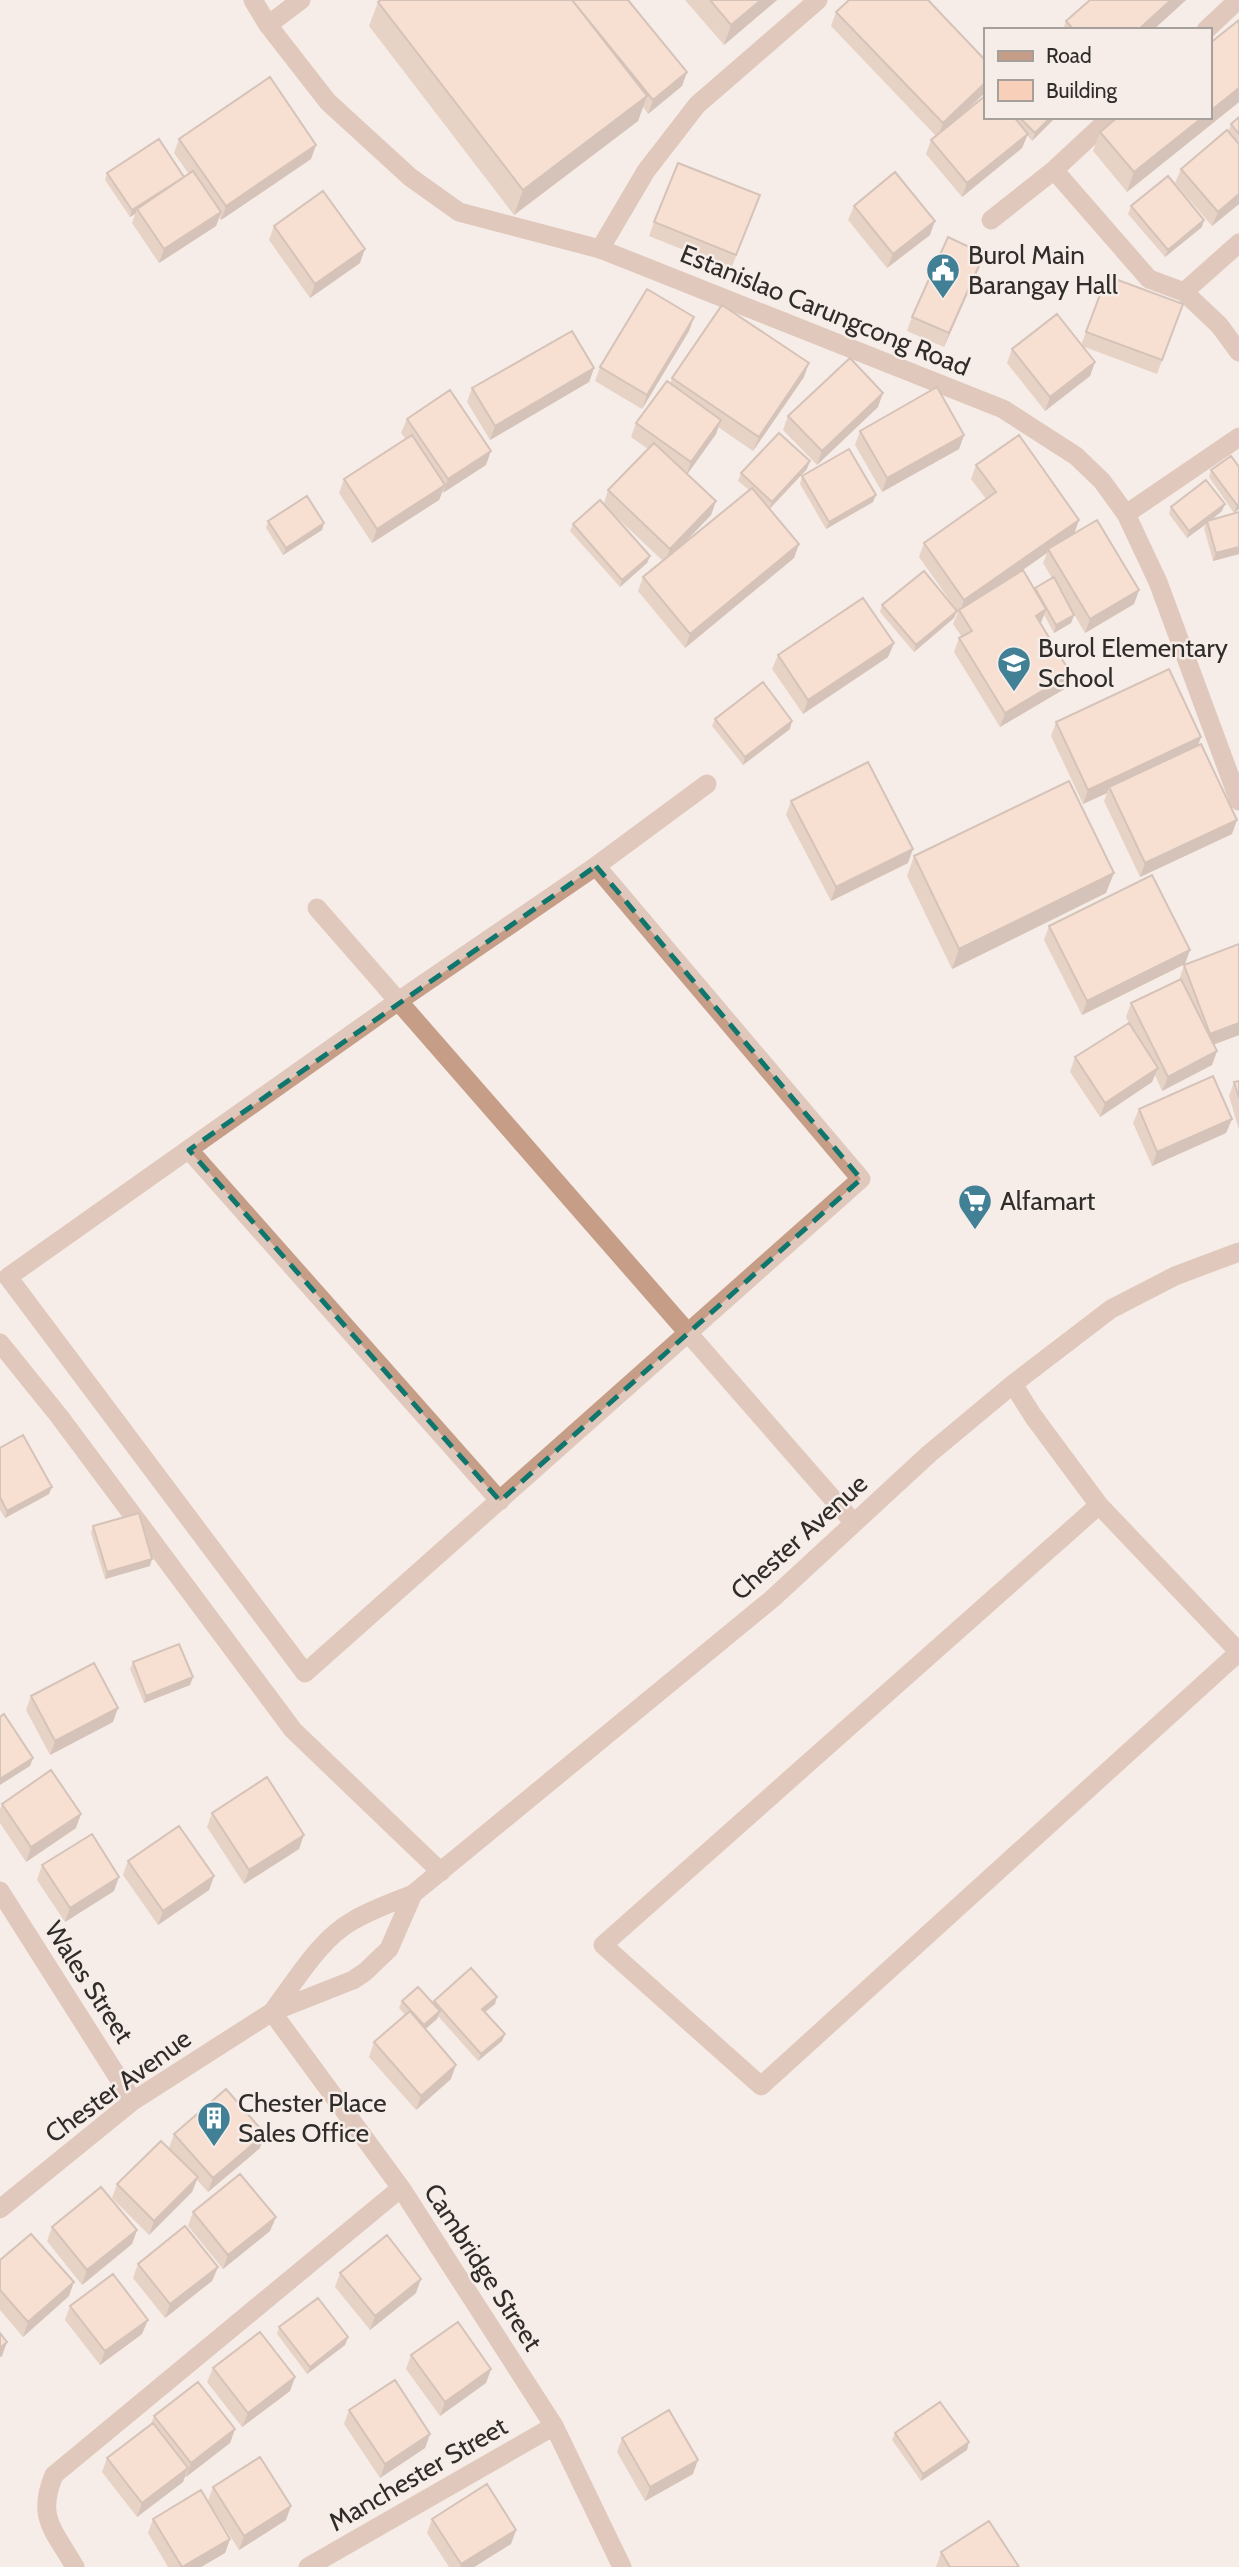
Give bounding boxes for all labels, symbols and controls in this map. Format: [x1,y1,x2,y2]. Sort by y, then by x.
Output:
legend [984,28,1211,119]
text: Road [1046,43,1092,68]
text: Building [1046,78,1118,103]
street label: Estanislao Carungcong Road [676,237,974,383]
place label: Burol Main Barangay Hall [968,239,1118,301]
public building icon: Burol Main Barangay Hall [924,251,962,300]
place label: Burol Elementary School [1038,632,1228,694]
school or university icon: Burol Elementary School [995,644,1033,693]
supermarket icon: Alfamart [956,1182,994,1231]
place label: Alfamart [1000,1185,1095,1217]
street label: Chester Avenue [724,1467,874,1607]
street label: Wales Street [38,1915,140,2049]
street label: Chester Avenue [39,2022,197,2150]
place label: Chester Place Sales Office [238,2087,387,2149]
building icon: Chester Place Sales Office [195,2099,233,2148]
street label: Cambridge Street [417,2177,549,2357]
street label: Manchester Street [323,2410,513,2538]

